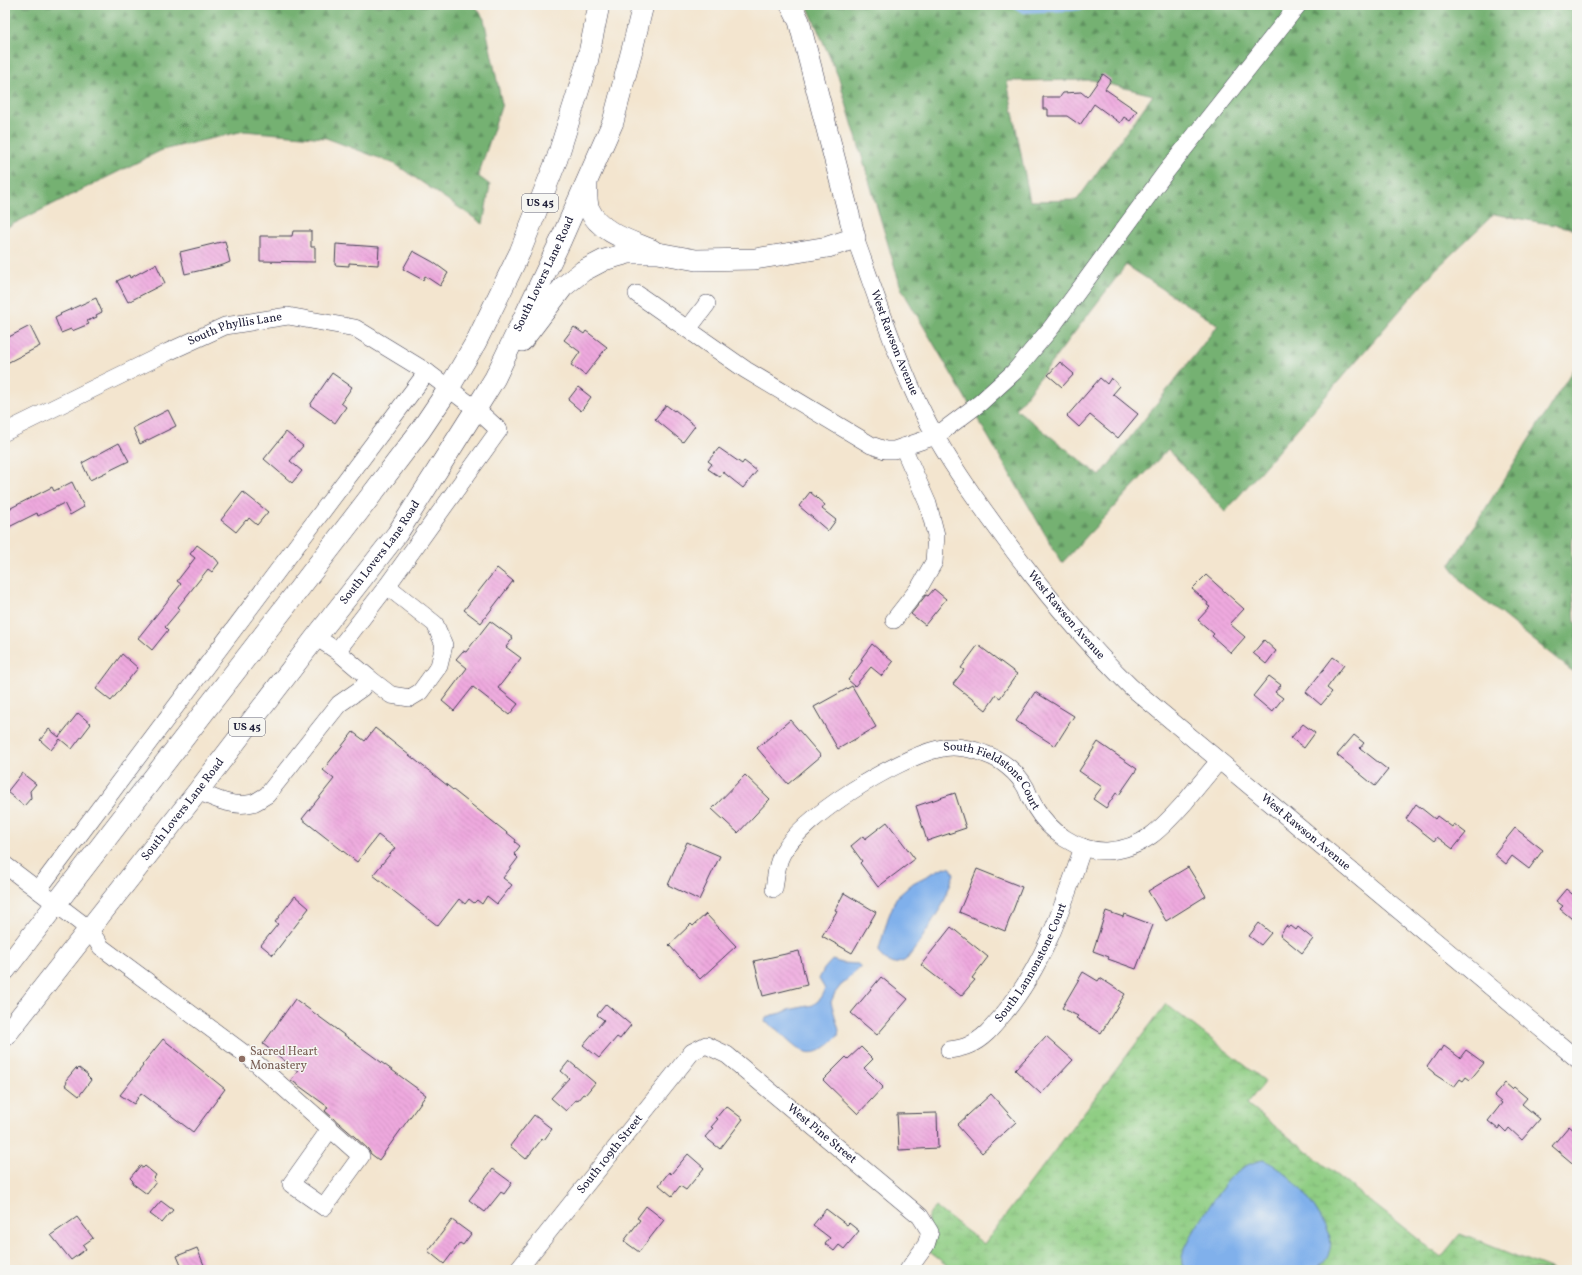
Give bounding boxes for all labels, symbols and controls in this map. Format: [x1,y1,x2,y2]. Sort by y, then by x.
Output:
road number: US 45 [522,194,558,212]
street label: South Lovers Lane Road [510,214,578,335]
street label: West Rawson Avenue [866,288,922,399]
street label: South Phyllis Lane [185,309,283,350]
street label: South Lovers Lane Road [336,497,424,608]
street label: West Rawson Avenue [1024,567,1108,663]
road number: US 45 [229,718,265,736]
street label: South Fieldstone Court [943,739,1043,814]
street label: South Lovers Lane Road [138,755,228,864]
street label: West Rawson Avenue [1257,790,1354,875]
street label: South Lannonstone Court [991,901,1071,1026]
place label: Sacred Heart Monastery [250,1044,318,1074]
marker: Sacred Heart Monastery [237,1054,247,1064]
street label: West Pine Street [783,1100,860,1168]
street label: South 109th Street [574,1111,647,1197]

